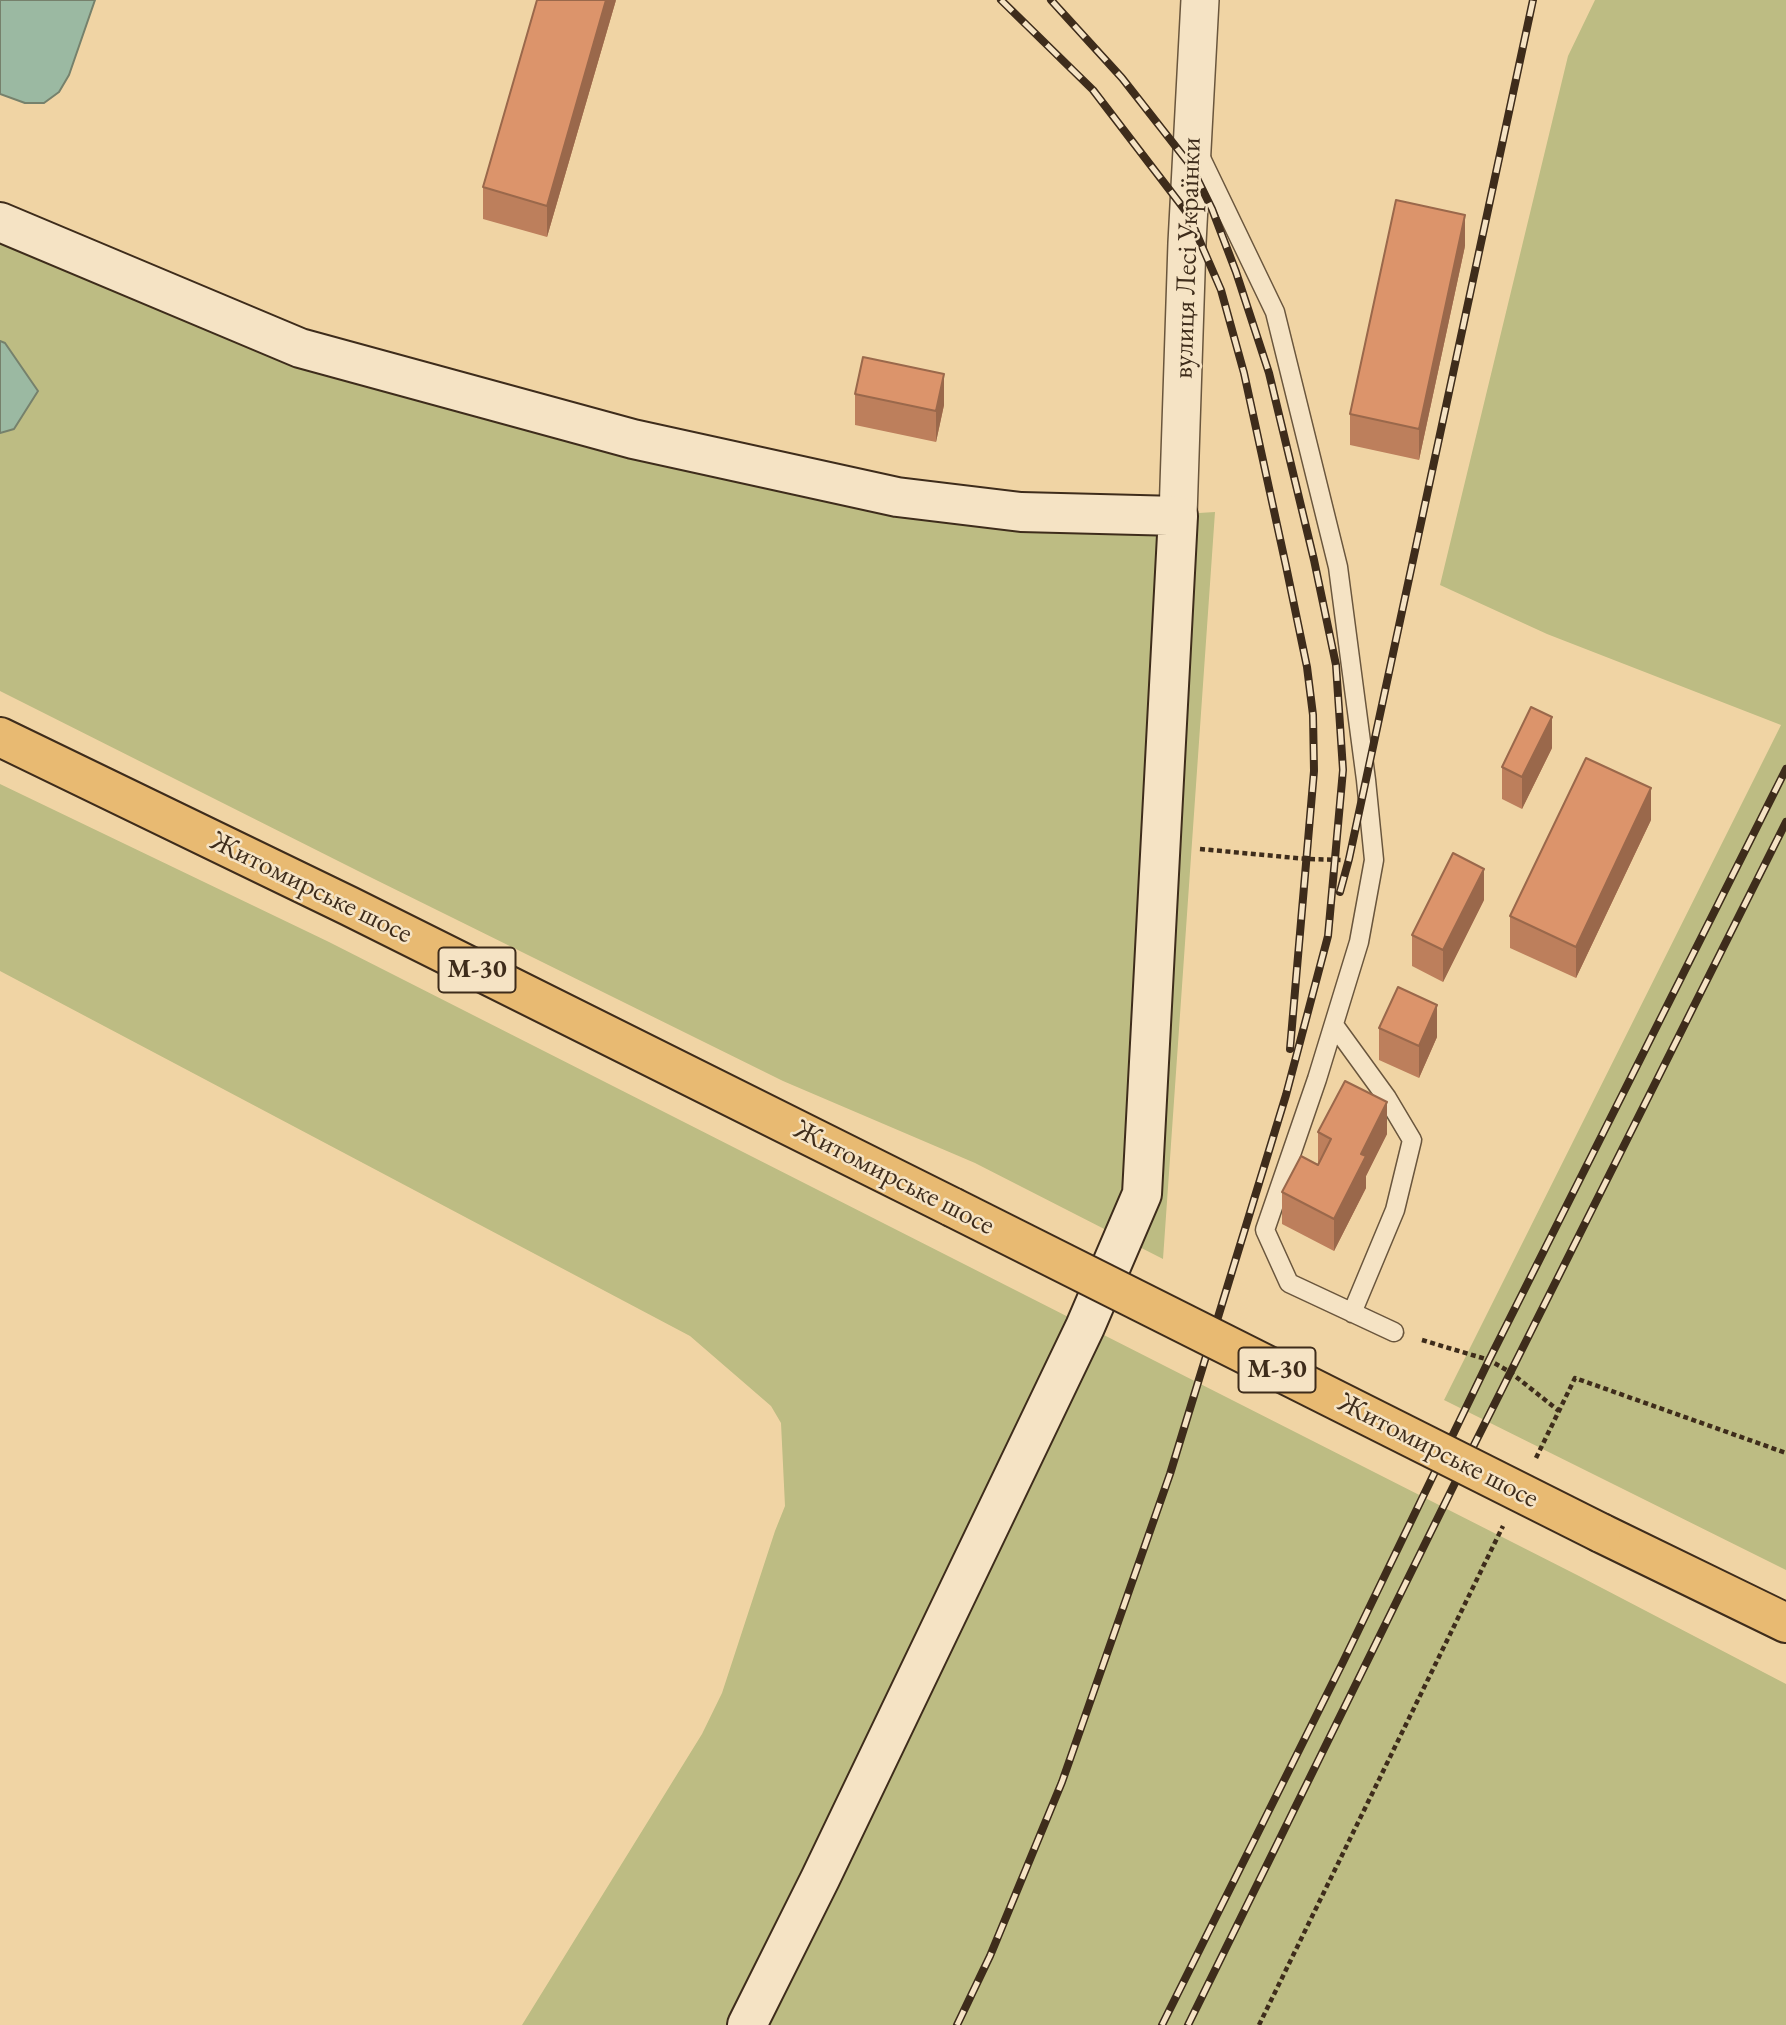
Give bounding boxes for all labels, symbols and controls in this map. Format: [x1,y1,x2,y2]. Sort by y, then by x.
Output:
street label: вулиця Лесі Українки [1167,137,1209,379]
street label: Житомирське шосе [205,825,417,951]
road number: М-30 [438,948,516,993]
street label: Житомирське шосе [788,1113,1000,1243]
road number: М-30 [1238,1348,1316,1392]
street label: Житомирське шосе [1332,1386,1544,1516]

